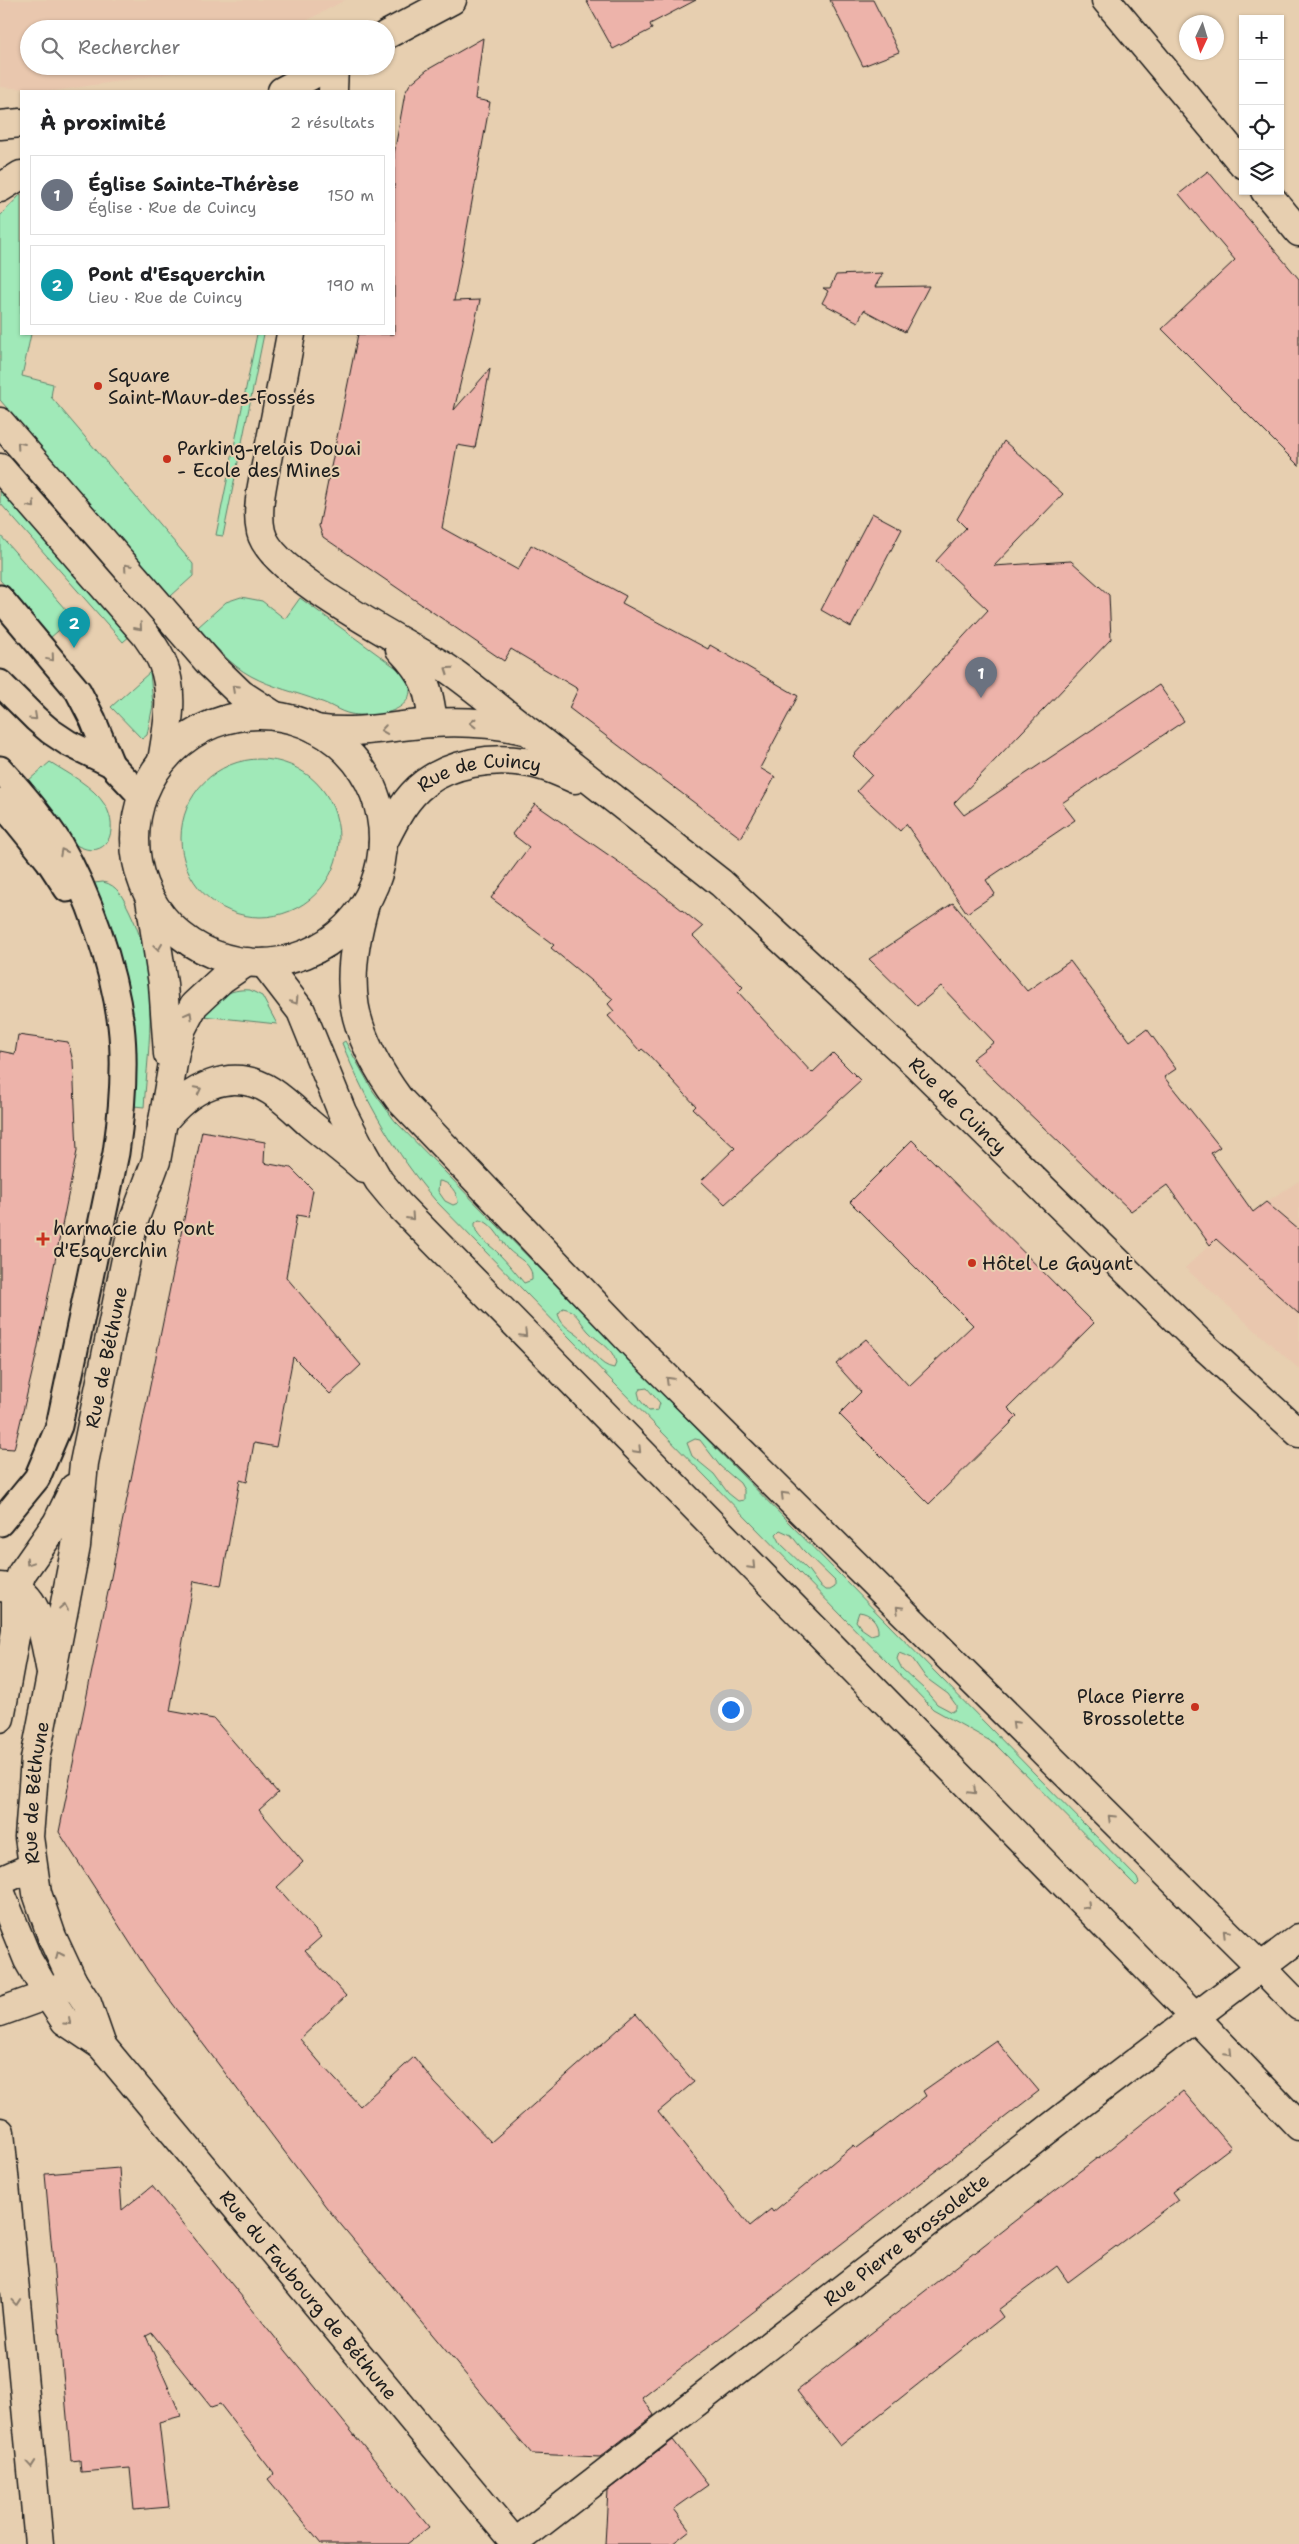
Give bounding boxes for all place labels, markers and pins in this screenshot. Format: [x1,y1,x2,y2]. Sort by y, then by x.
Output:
place label: Square Saint-Maur-des-Fossés [108,363,315,410]
marker: Square Saint-Maur-des-Fossés [92,380,104,392]
place label: Parking-relais Douai - Ecole des Mines [177,436,361,483]
marker: Parking-relais Douai - Ecole des Mines [161,453,173,465]
pin: 2 [58,607,90,648]
pin: 1 [965,657,997,698]
place label: harmacie du Pont d'Esquerchin [53,1216,215,1263]
marker: harmacie du Pont d'Esquerchin [37,1233,49,1245]
place label: Hôtel Le Gayant [982,1251,1133,1276]
marker: Hôtel Le Gayant [966,1257,978,1269]
place label: Place Pierre Brossolette [1077,1684,1185,1731]
marker: Place Pierre Brossolette [1189,1701,1201,1713]

